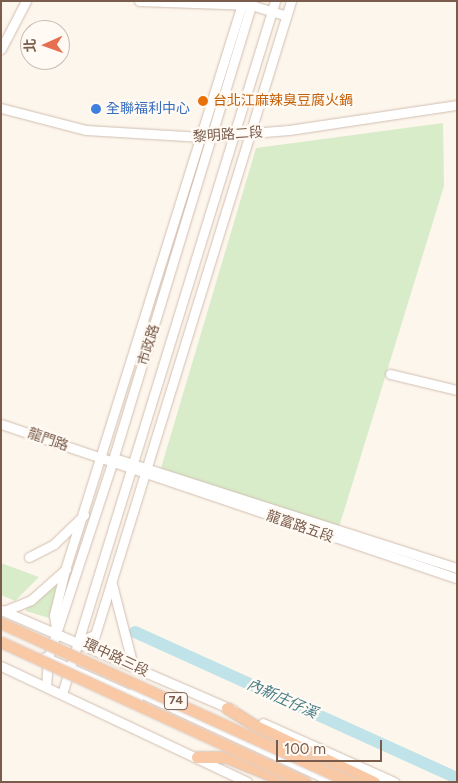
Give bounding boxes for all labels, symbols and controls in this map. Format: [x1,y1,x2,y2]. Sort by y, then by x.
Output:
north arrow [20,20,70,70]
text: 北 [22,38,39,53]
place label: 台北江麻辣臭豆腐火鍋 [213,93,353,109]
marker: 台北江麻辣臭豆腐火鍋 [197,95,209,107]
place label: 全聯福利中心 [106,101,190,117]
marker: 全聯福利中心 [90,103,102,115]
street label: 黎明路二段 [192,124,264,146]
street label: 市政路 [135,322,163,368]
street label: 龍門路 [25,425,71,455]
street label: 龍富路五段 [264,508,336,546]
street label: 環中路三段 [81,636,151,680]
water label: 內新庄仔溪 [244,676,320,722]
road number: 74 [164,691,188,710]
scale bar [278,730,384,762]
text: 100 m [284,740,326,758]

